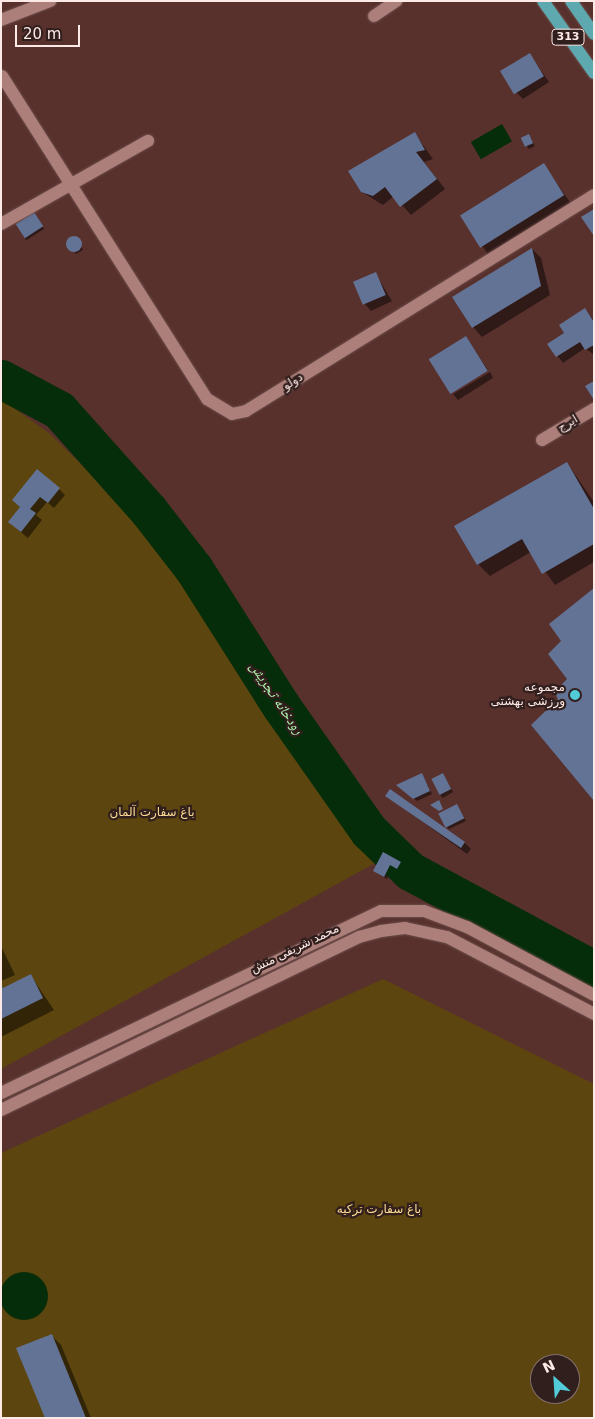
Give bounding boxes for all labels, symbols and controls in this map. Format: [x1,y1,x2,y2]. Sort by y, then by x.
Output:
scale bar [18,15,82,47]
text: 20 m [23,25,61,43]
road number: 313 [550,28,586,46]
street label: دولو [280,370,306,394]
street label: ایرج [555,412,581,436]
water label: رودخانه تجریش [247,659,307,737]
place label: مجموعه ورزشی بهشتی [491,681,565,709]
marker: مجموعه ورزشی بهشتی [569,689,581,701]
park label: باغ سفارت آلمان [109,806,195,820]
street label: محمد شریفی منش [248,921,342,977]
park label: باغ سفارت ترکیه [337,1203,421,1217]
north arrow [530,1354,580,1404]
text: N [540,1357,558,1376]

